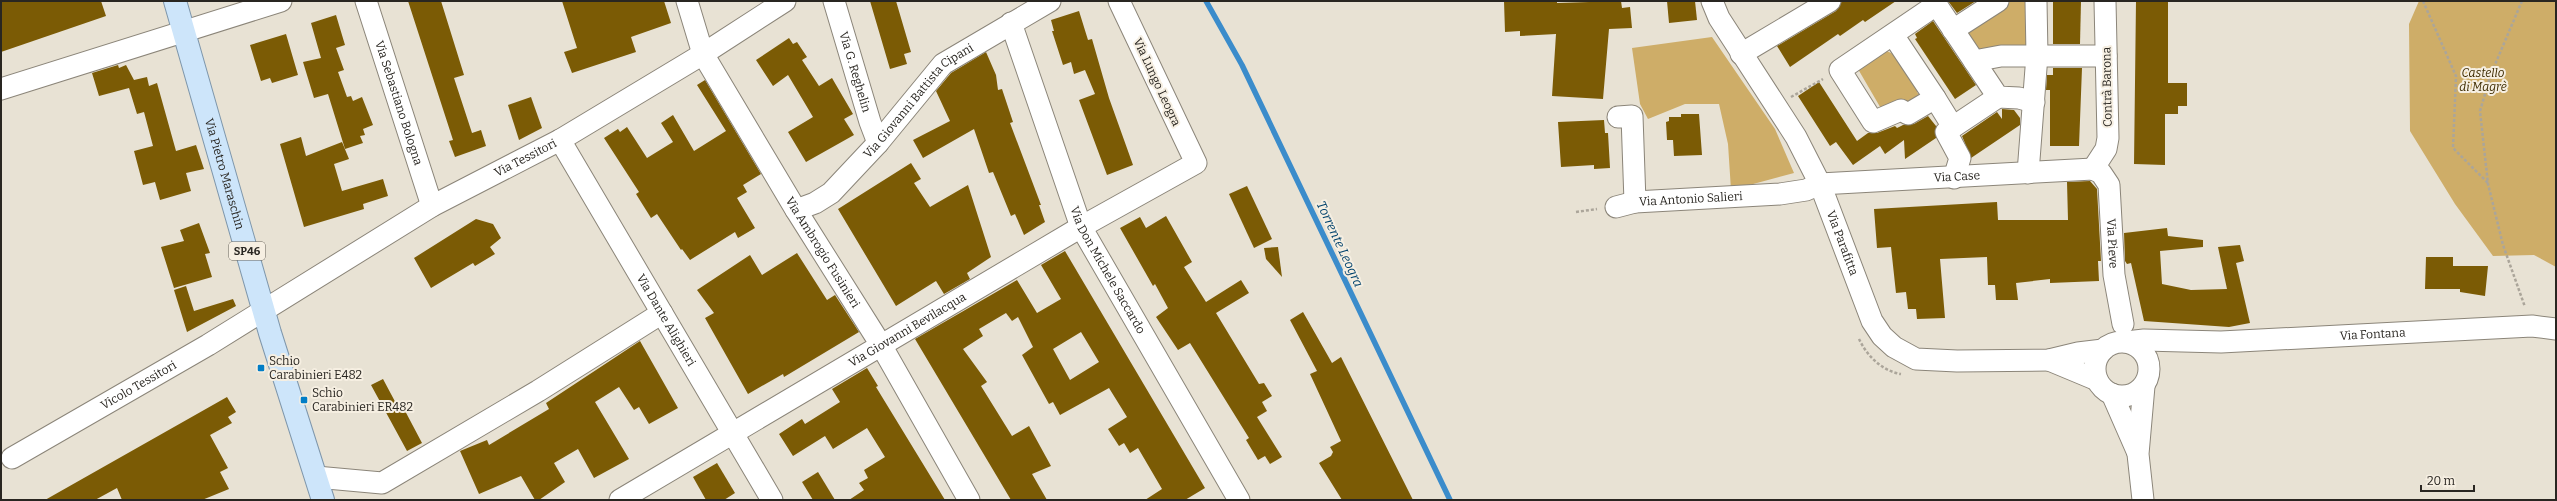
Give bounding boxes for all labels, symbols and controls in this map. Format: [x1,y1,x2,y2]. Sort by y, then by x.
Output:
street label: Via G. Reghelin [836,30,874,114]
street label: Via Lungo Leogra [1130,36,1184,129]
street label: Via Sebastiano Bologna [372,39,426,167]
street label: Via Giovanni Battista Cipani [861,40,976,161]
street label: Contrà Barona [2099,46,2115,127]
park label: Castello di Magrè [2459,66,2507,94]
street label: Via Pietro Maraschin [202,117,247,232]
street label: Via Tessitori [492,136,559,180]
street label: Via Case [1933,168,1981,185]
street label: Via Antonio Salieri [1639,189,1743,209]
street label: Via Ambrogio Fusinieri [783,194,863,311]
water label: Torrente Leogra [1314,199,1366,289]
street label: Via Don Michele Saccardo [1067,205,1148,336]
street label: Via Parafitta [1824,209,1861,278]
street label: Via Pieve [2104,218,2121,269]
road number: SP46 [229,242,265,260]
street label: Via Dante Alighieri [634,272,699,369]
street label: Via Giovanni Bevilacqua [846,289,969,370]
street label: Via Fontana [2339,325,2406,343]
place label: Schio Carabinieri E482 [269,354,362,382]
street label: Vicolo Tessitori [98,358,179,412]
marker: Schio Carabinieri E482 [256,363,266,373]
place label: Schio Carabinieri ER482 [312,386,413,414]
marker: Schio Carabinieri ER482 [299,395,309,405]
scale bar [2421,467,2474,493]
text: 20 m [2427,474,2456,488]

